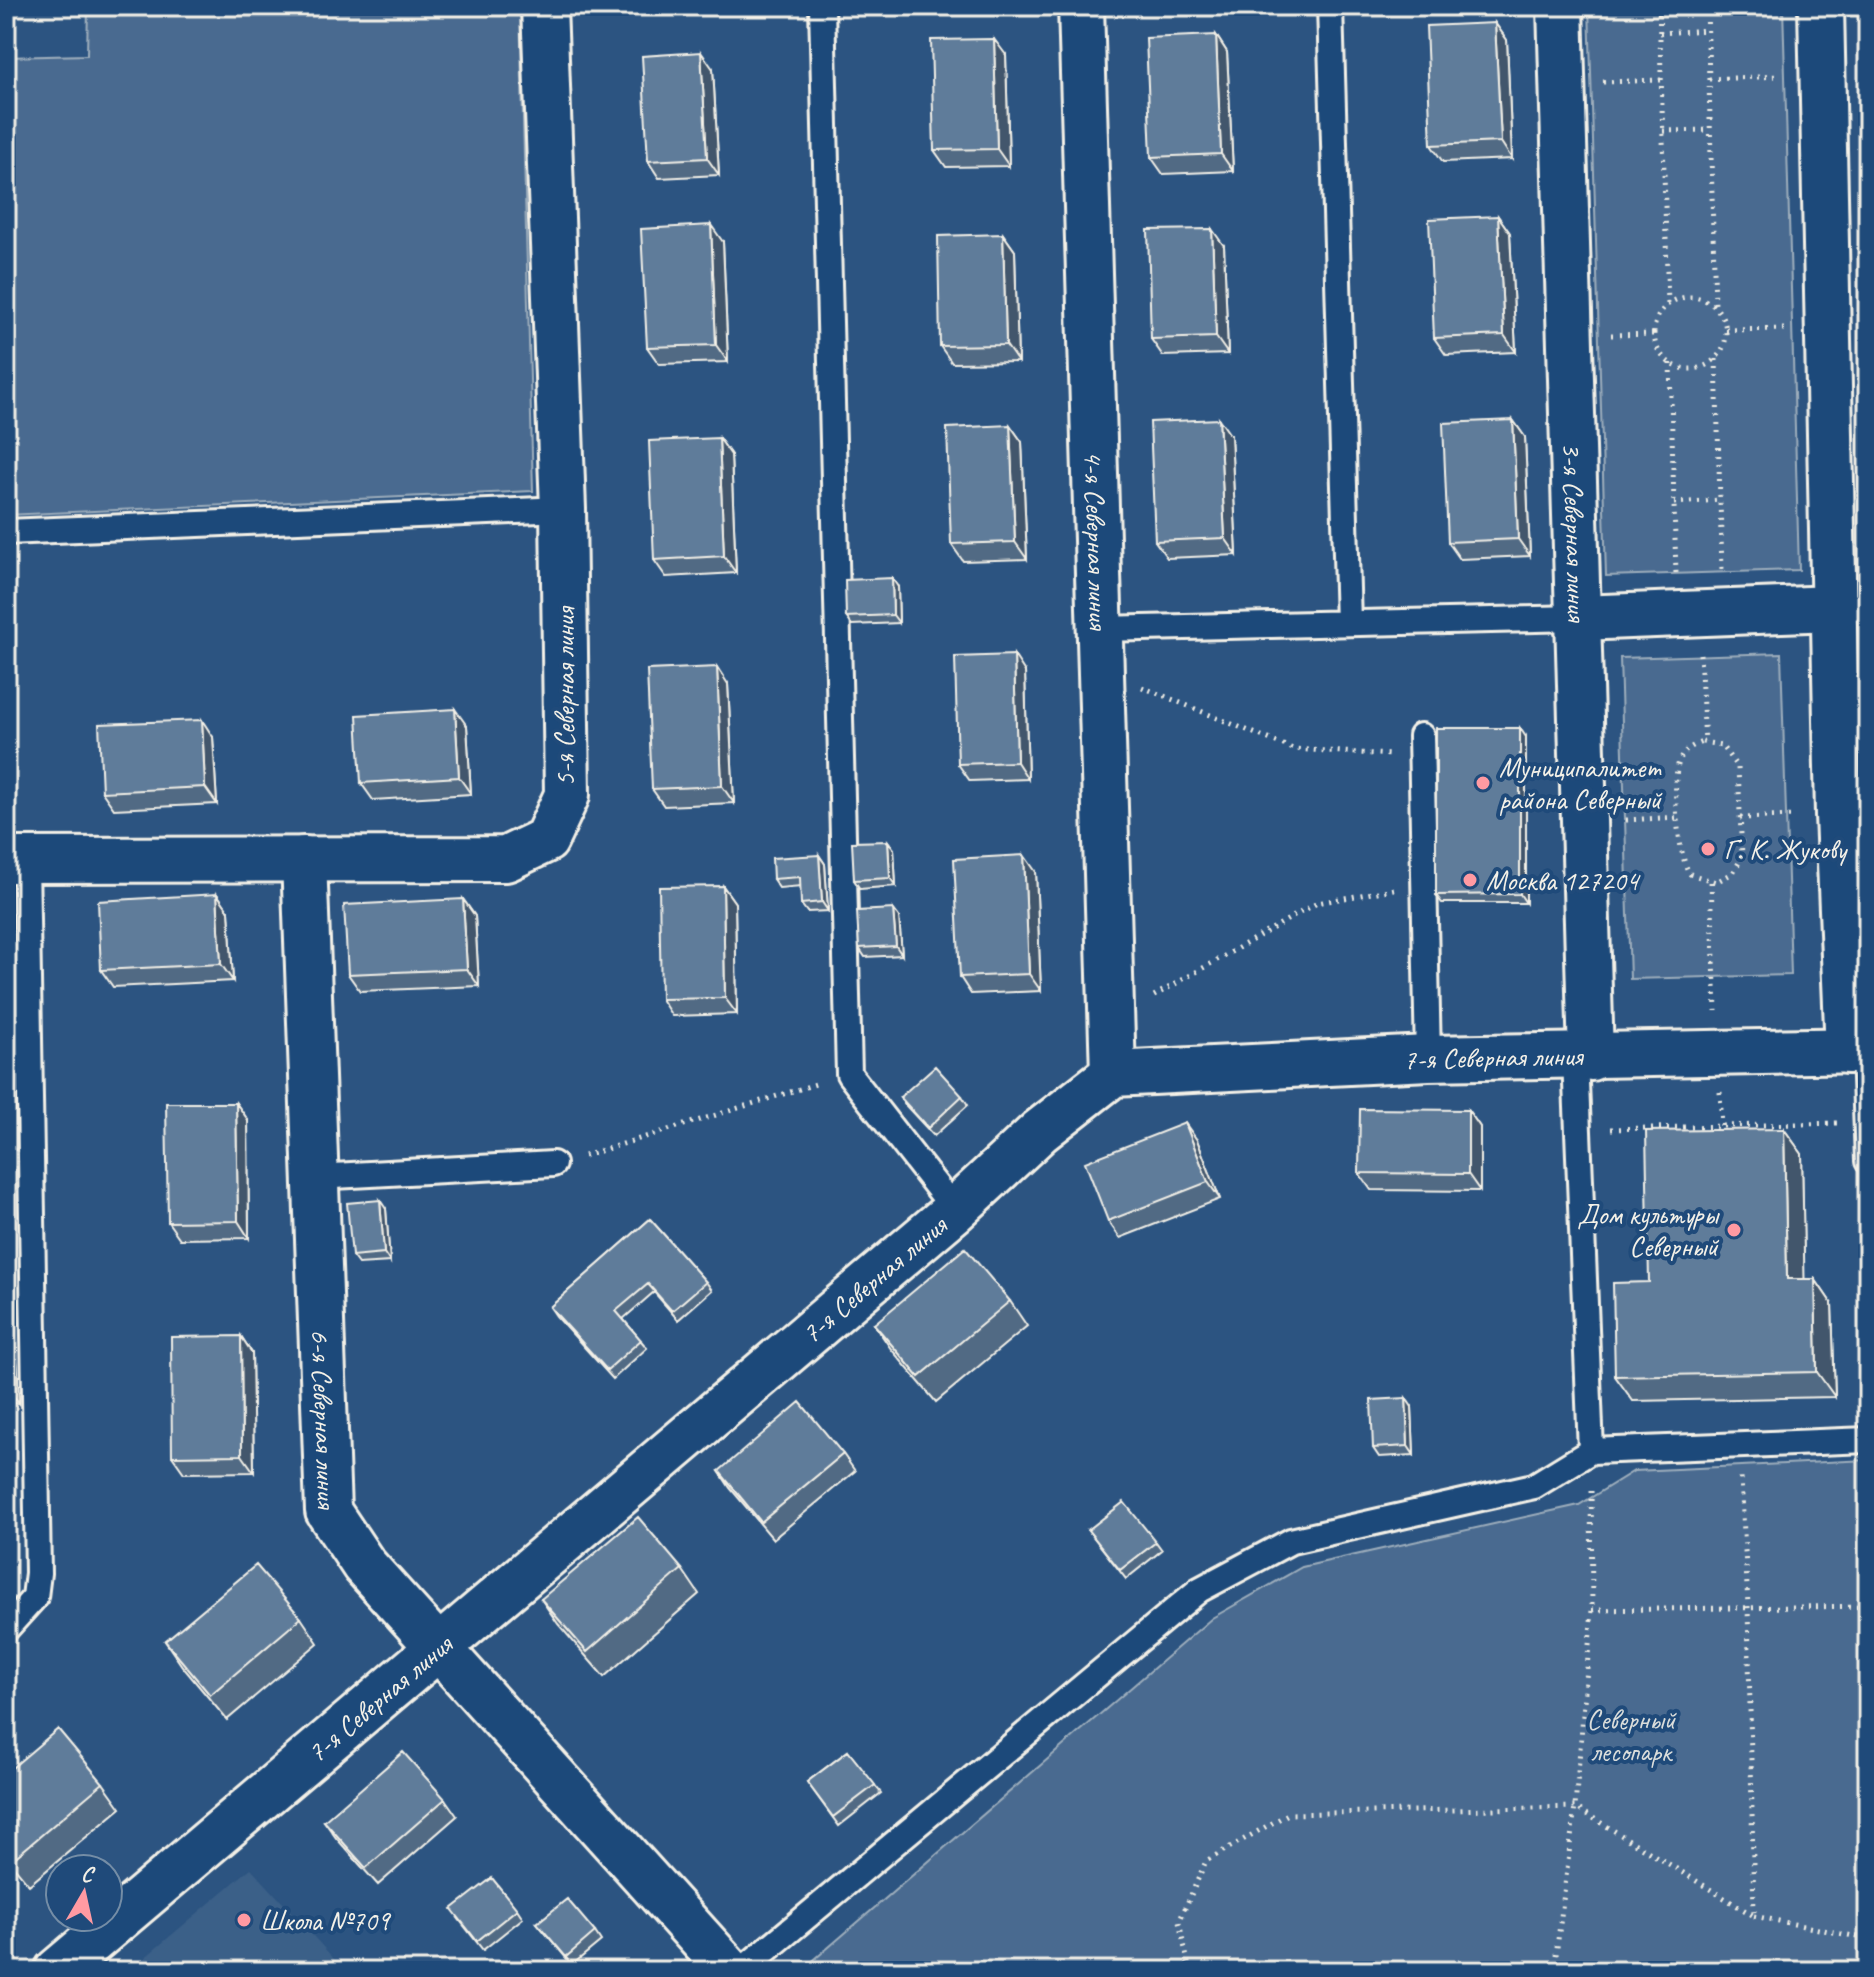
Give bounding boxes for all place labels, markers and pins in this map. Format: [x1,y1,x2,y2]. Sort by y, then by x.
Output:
place label: Муниципалитет района Северный [1499,750,1663,817]
marker: Муниципалитет района Северный [1474,774,1492,792]
place label: Г. К. Жукову [1724,832,1848,867]
marker: Г. К. Жукову [1699,840,1717,858]
place label: Москва 127204 [1486,863,1641,898]
marker: Москва 127204 [1461,871,1479,889]
place label: Дом культуры Северный [1577,1197,1720,1264]
marker: Дом культуры Северный [1725,1221,1743,1239]
place label: Школа №709 [260,1903,392,1938]
marker: Школа №709 [235,1911,253,1929]

